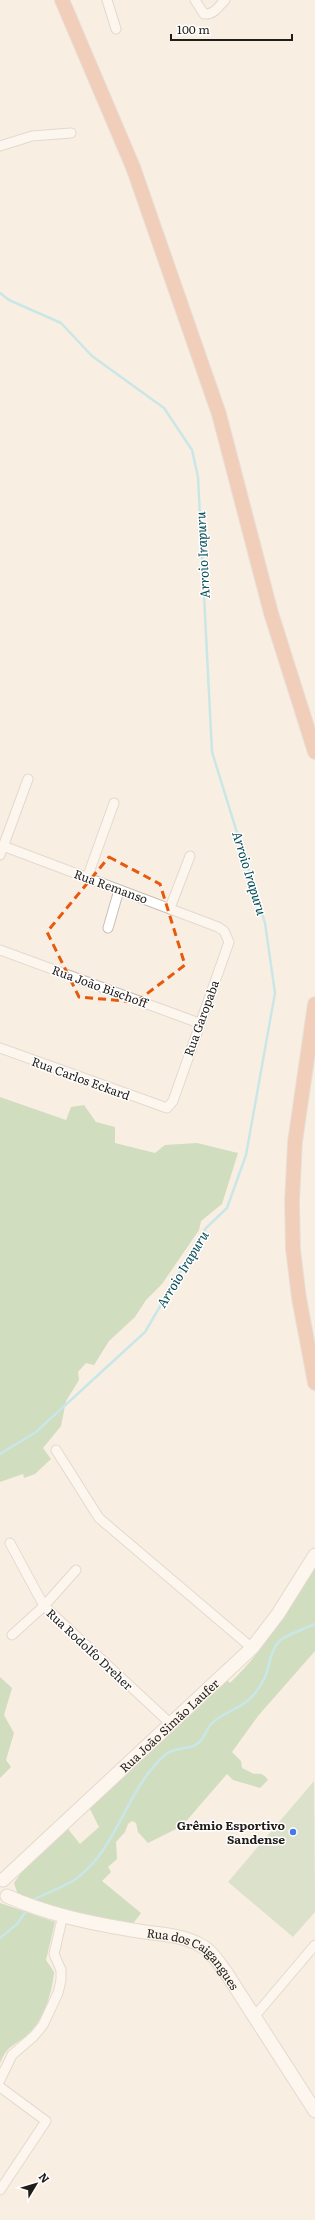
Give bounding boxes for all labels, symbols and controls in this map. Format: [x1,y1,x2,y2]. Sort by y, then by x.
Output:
scale bar [171,16,292,42]
text: 100 m [177,20,210,38]
water label: Arroio Irapuru [190,511,214,599]
water label: Arroio Irapuru [228,829,272,918]
street label: Rua Remanso [72,864,150,908]
street label: Rua João Bischoff [50,960,152,1012]
street label: Rua Garopaba [179,977,223,1059]
street label: Rua Carlos Eckard [29,1052,133,1104]
water label: Arroio Irapuru [151,1227,213,1311]
street label: Rua Rodolfo Dreher [43,1604,138,1694]
street label: Rua João Simão Laufer [115,1674,223,1776]
place label: Grêmio Esportivo Sandense [177,1816,285,1848]
marker: Grêmio Esportivo Sandense [288,1827,298,1837]
street label: Rua dos Caigangues [146,1923,244,1994]
north arrow [16,2164,56,2204]
text: N [36,2169,54,2186]

